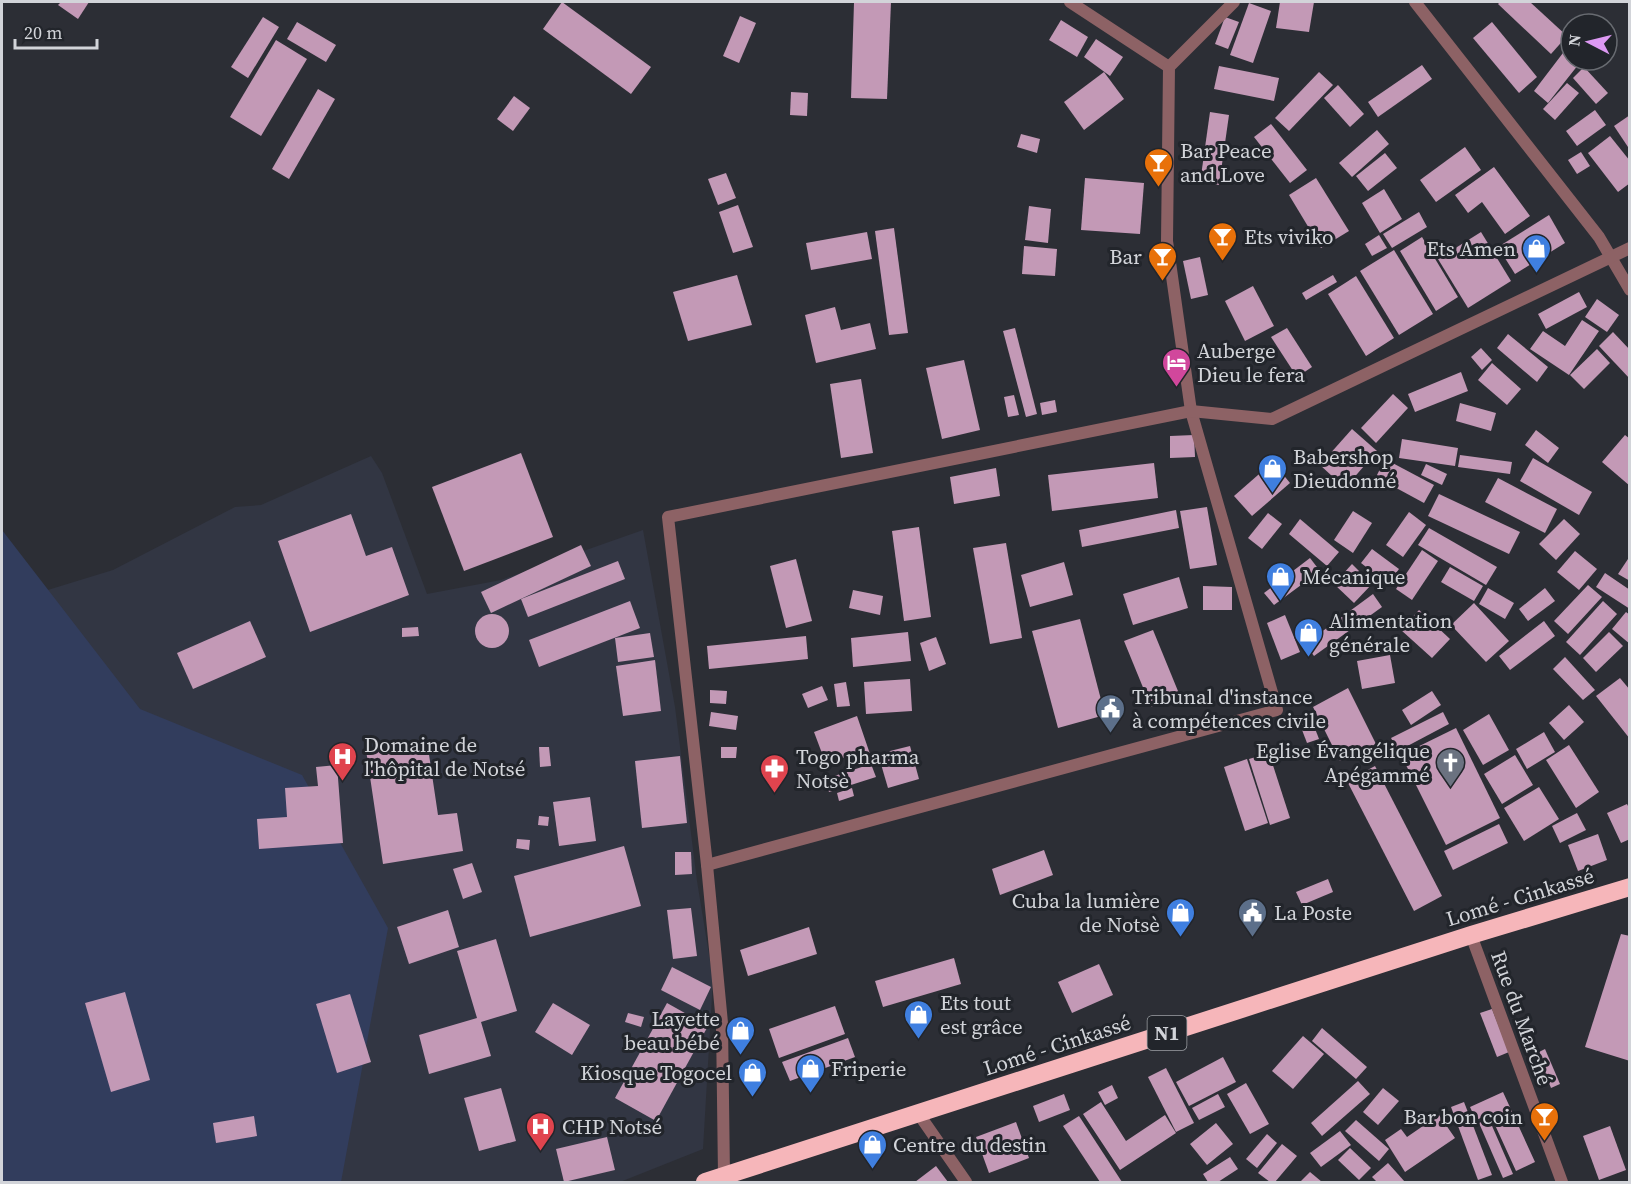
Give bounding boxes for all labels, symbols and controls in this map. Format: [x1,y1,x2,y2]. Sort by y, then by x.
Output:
scale bar [15,12,98,50]
north arrow [1559,12,1619,72]
text: 20 m [24,20,62,45]
text: N [1562,33,1586,47]
place label: Bar Peace and Love [1180,136,1272,189]
bar icon: Bar Peace and Love [1143,146,1175,188]
bar icon: Ets viviko [1207,220,1239,262]
place label: Ets viviko [1244,222,1334,251]
shop icon: Ets Amen [1521,232,1553,274]
place label: Ets Amen [1426,234,1516,263]
bar icon: Bar [1147,240,1179,282]
place label: Bar [1109,242,1142,271]
place label: Auberge Dieu le fera [1197,336,1305,389]
hotel icon: Auberge Dieu le fera [1160,346,1192,388]
place label: Babershop Dieudonné [1293,442,1397,495]
shop icon: Babershop Dieudonné [1256,452,1288,494]
shop icon: Mécanique [1265,560,1297,602]
place label: Mécanique [1302,562,1406,591]
place label: Alimentation générale [1329,606,1453,659]
shop icon: Alimentation générale [1292,616,1324,658]
place label: Tribunal d'instance à compétences civile [1132,682,1326,735]
public building icon: Tribunal d'instance à compétences civile [1095,692,1127,734]
place label: Domaine de l'hôpital de Notsé [364,730,525,783]
place label: Eglise Évangélique Apégammé [1256,736,1430,789]
hospital icon: Domaine de l'hôpital de Notsé [327,740,359,782]
place label: Togo pharma Notsè [796,742,920,795]
church icon: Eglise Évangélique Apégammé [1435,746,1467,788]
pharmacy icon: Togo pharma Notsè [759,752,791,794]
street label: Lomé - Cinkassé [1442,861,1598,933]
place label: Cuba la lumière de Notsè [1012,886,1160,939]
shop icon: Cuba la lumière de Notsè [1165,896,1197,938]
public building icon: La Poste [1237,896,1269,938]
place label: La Poste [1274,898,1352,927]
street label: Rue du Marché [1484,947,1560,1089]
place label: Ets tout est grâce [940,988,1023,1041]
shop icon: Ets tout est grâce [903,998,935,1040]
place label: Layette beau bébé [624,1004,720,1057]
street label: Lomé - Cinkassé [980,1008,1134,1082]
shop icon: Layette beau bébé [725,1014,757,1056]
road number: N1 [1148,1016,1186,1050]
shop icon: Friperie [794,1052,826,1094]
place label: Friperie [831,1054,906,1083]
shop icon: Kiosque Togocel [737,1056,769,1098]
place label: Kiosque Togocel [580,1058,732,1087]
bar icon: Bar bon coin [1528,1100,1560,1142]
place label: Bar bon coin [1403,1102,1523,1131]
hospital icon: CHP Notsé [525,1110,557,1152]
place label: CHP Notsé [562,1112,662,1141]
shop icon: Centre du destin [856,1128,888,1170]
place label: Centre du destin [893,1130,1047,1159]

